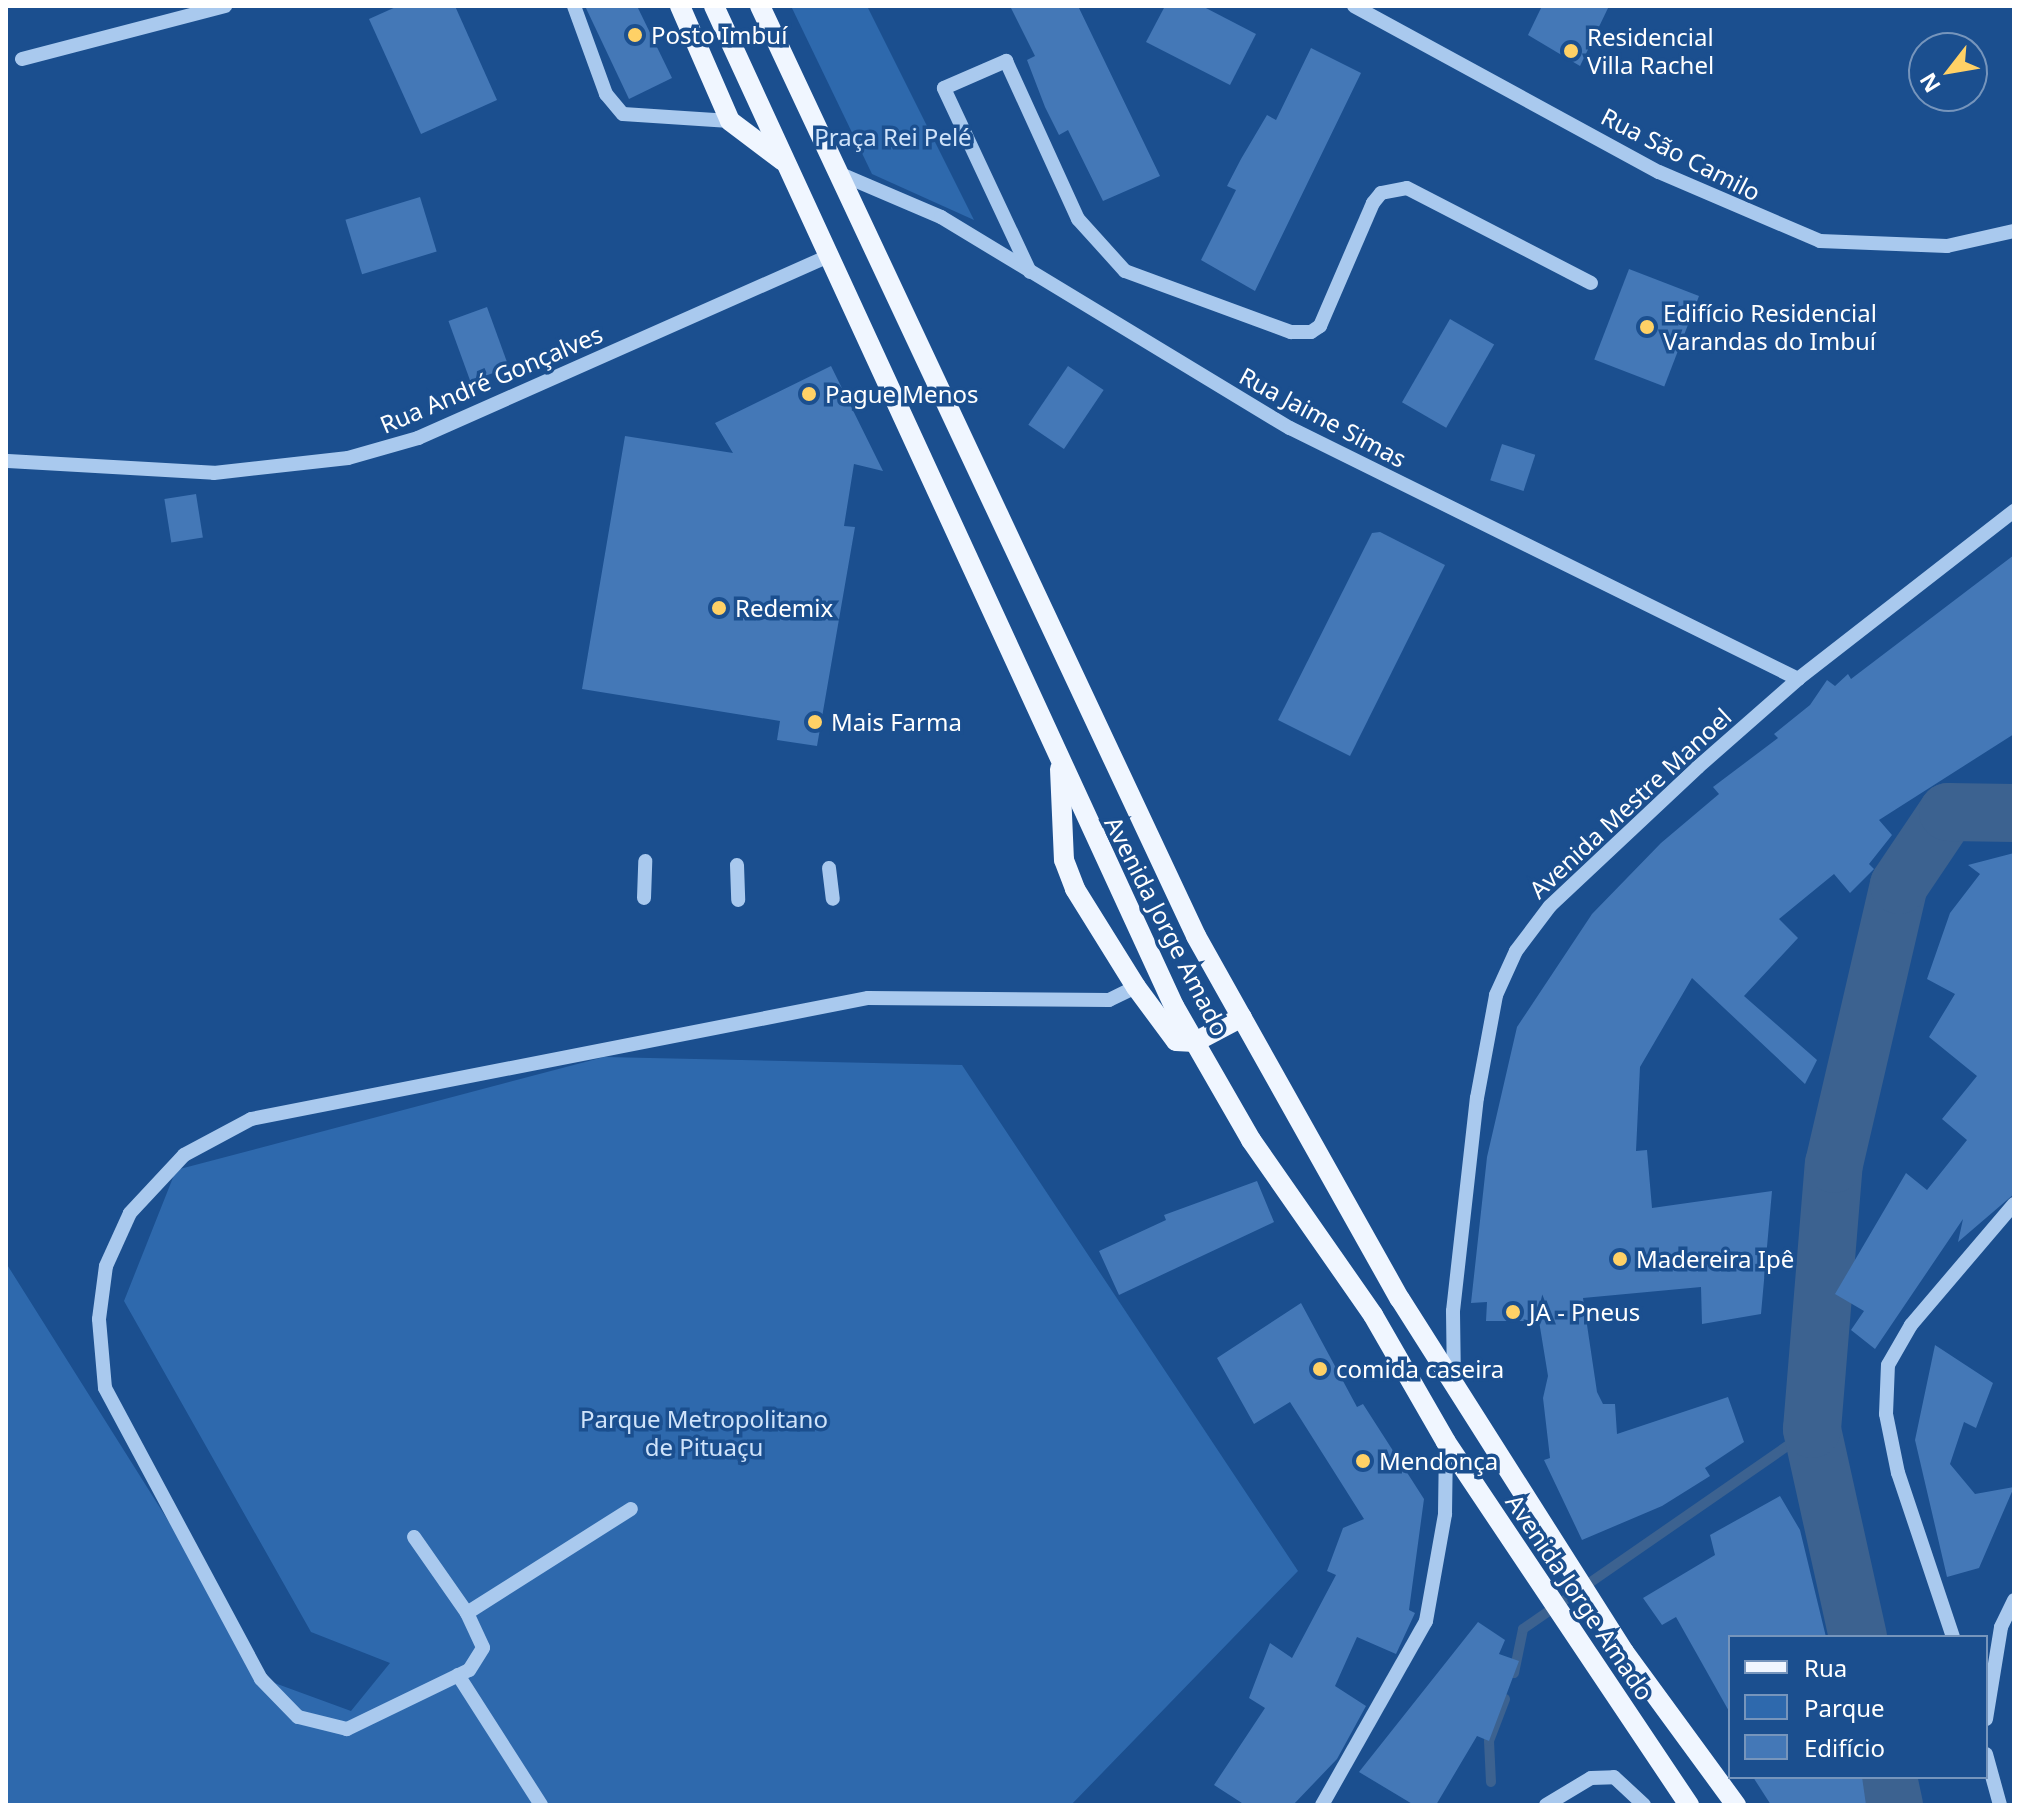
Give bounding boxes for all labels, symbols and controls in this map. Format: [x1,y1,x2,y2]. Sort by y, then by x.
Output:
place label: Posto Imbuí [651,21,787,49]
place label: Residencial Villa Rachel [1587,23,1714,79]
marker: Posto Imbuí [626,26,644,44]
north arrow [1908,32,1988,112]
marker: Residencial Villa Rachel [1562,42,1580,60]
text: N [1912,68,1947,99]
street label: Rua São Camilo [1597,101,1765,207]
park label: Praça Rei Pelé [814,123,972,151]
place label: Edifício Residencial Varandas do Imbuí [1663,299,1877,355]
marker: Edifício Residencial Varandas do Imbuí [1638,318,1656,336]
street label: Rua André Gonçalves [375,319,607,439]
street label: Rua Jaime Simas [1235,361,1411,473]
place label: Pague Menos [825,380,979,408]
marker: Pague Menos [800,385,818,403]
place label: Redemix [735,594,833,622]
marker: Redemix [710,599,728,617]
street label: Avenida Mestre Manoel [1523,702,1737,904]
place label: Mais Farma [831,708,962,736]
marker: Mais Farma [806,713,824,731]
street label: Avenida Jorge Amado [1099,811,1235,1041]
place label: Madereira Ipê [1636,1245,1794,1273]
marker: Madereira Ipê [1611,1250,1629,1268]
place label: JA - Pneus [1529,1298,1640,1326]
marker: JA - Pneus [1504,1303,1522,1321]
place label: comida caseira [1336,1355,1504,1383]
marker: comida caseira [1311,1360,1329,1378]
park label: Parque Metropolitano de Pituaçu [580,1405,828,1461]
place label: Mendonça [1379,1447,1498,1475]
marker: Mendonça [1354,1452,1372,1470]
street label: Avenida Jorge Amado [1500,1488,1660,1706]
legend [1728,1635,1988,1779]
text: Rua [1804,1651,1847,1684]
text: Parque [1804,1691,1885,1724]
text: Edifício [1804,1731,1885,1764]

